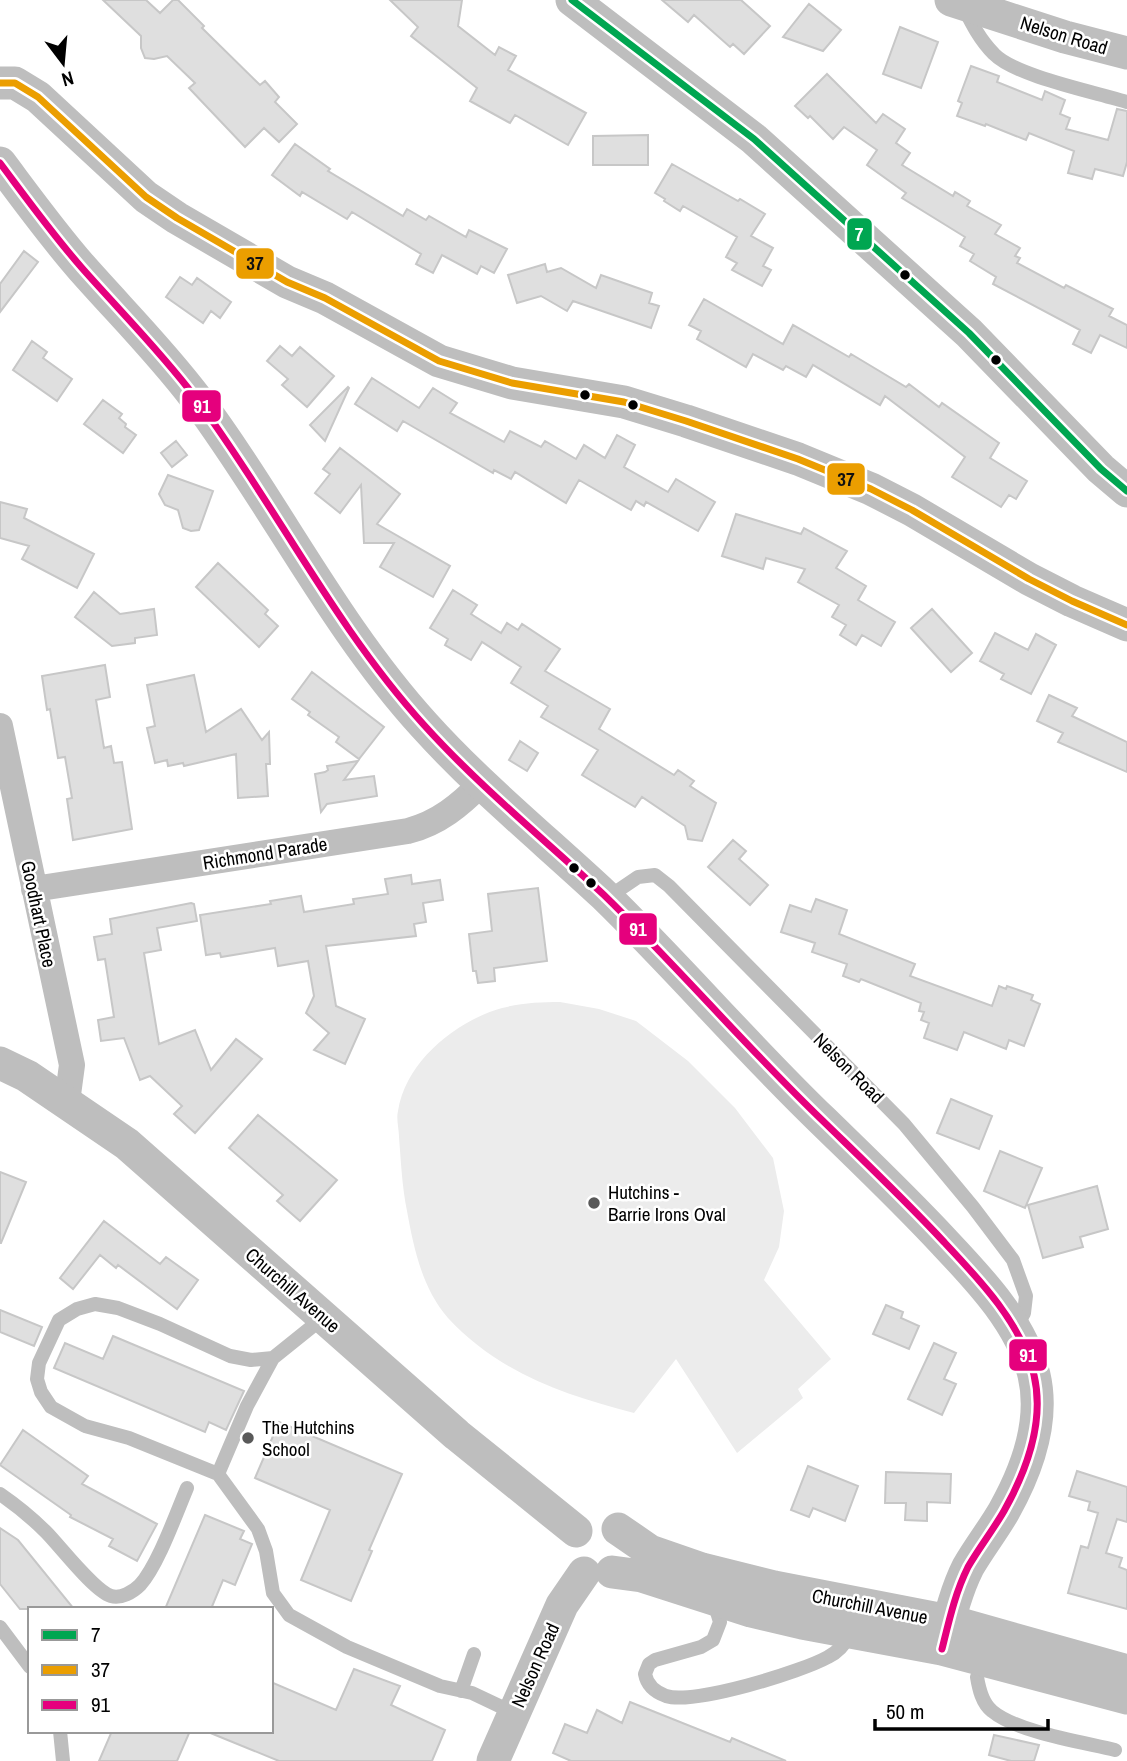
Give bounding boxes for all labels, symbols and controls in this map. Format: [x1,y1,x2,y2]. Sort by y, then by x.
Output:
street label: Nelson Road [1017,9,1111,61]
north arrow [28,28,98,98]
text: N [59,65,77,93]
line badge: 7 [846,217,873,251]
text: 7 [855,221,864,247]
line badge: 37 [235,247,275,280]
text: 37 [246,250,264,276]
unlabelled marker [898,268,912,282]
unlabelled marker [989,353,1003,367]
unlabelled marker [578,388,592,402]
line badge: 91 [181,389,222,423]
text: 91 [193,393,211,419]
unlabelled marker [626,398,640,412]
line badge: 37 [826,462,866,496]
text: 37 [837,466,855,492]
street label: Richmond Parade [201,830,329,876]
street label: Goodhart Place [15,858,63,970]
unlabelled marker [567,861,581,875]
unlabelled marker [584,876,598,890]
line badge: 91 [618,912,658,946]
text: 91 [629,916,647,942]
street label: Nelson Road [808,1027,890,1109]
place label: Hutchins - Barrie Irons Oval [608,1179,726,1227]
marker: Hutchins - Barrie Irons Oval [586,1195,602,1211]
street label: Churchill Avenue [240,1242,346,1338]
line badge: 91 [1008,1338,1048,1372]
text: 91 [1019,1342,1037,1368]
place label: The Hutchins School [262,1414,355,1462]
marker: The Hutchins School [240,1430,256,1446]
street label: Churchill Avenue [810,1582,930,1630]
legend [28,1607,273,1733]
street label: Nelson Road [505,1619,565,1711]
text: 7 [91,1620,101,1649]
text: 37 [91,1655,110,1684]
scale bar [875,1688,1048,1732]
text: 91 [91,1690,111,1719]
text: 50 m [886,1697,924,1726]

